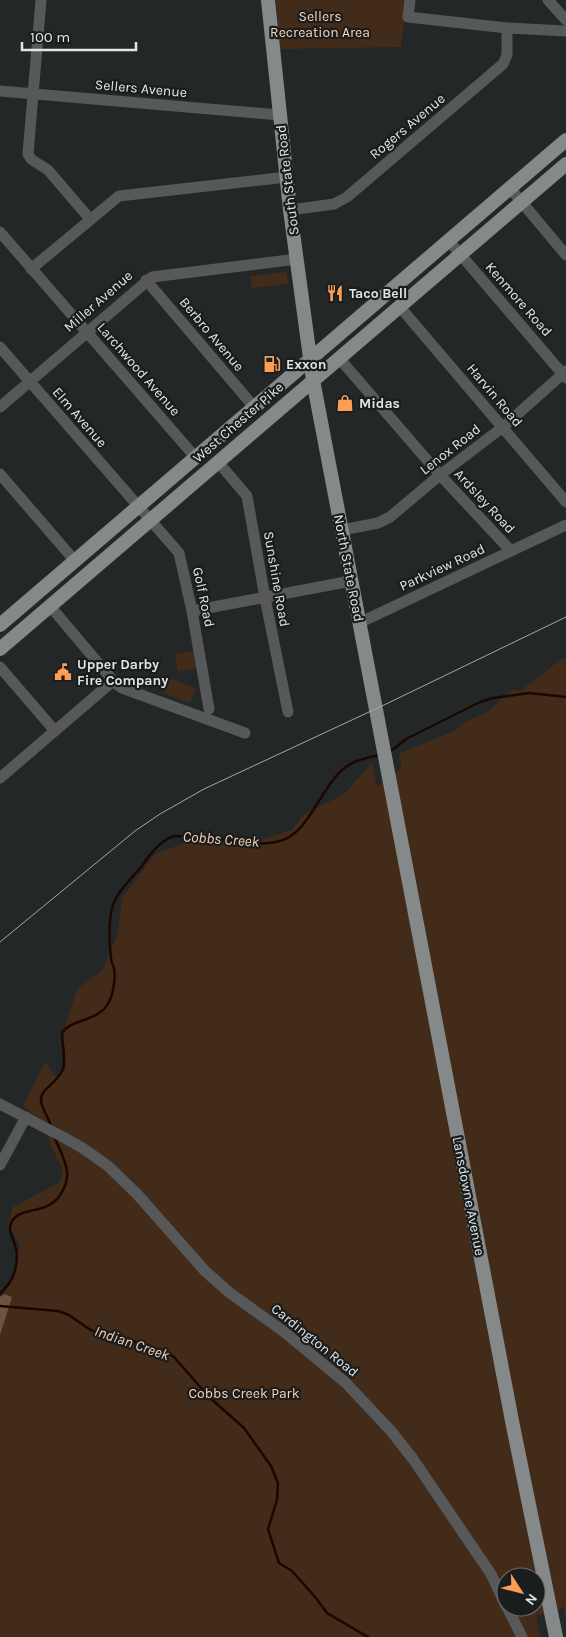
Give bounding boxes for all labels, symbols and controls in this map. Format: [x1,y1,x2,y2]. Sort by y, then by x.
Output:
park label: Sellers Recreation Area [270,8,370,41]
scale bar [22,20,136,52]
text: 100 m [30,28,70,46]
street label: Sellers Avenue [94,76,188,101]
street label: Rogers Avenue [366,90,448,163]
street label: South State Road [272,124,303,236]
street label: Kenmore Road [482,259,555,340]
street label: Miller Avenue [60,267,136,336]
restaurant icon: Taco Bell [325,283,345,303]
place label: Taco Bell [349,285,407,302]
street label: Berbro Avenue [176,294,247,375]
street label: Larchwood Avenue [93,319,184,419]
fuel station icon: Exxon [262,354,282,374]
place label: Exxon [286,356,326,373]
street label: Harvin Road [463,360,526,430]
street label: West Chester Pike [189,378,287,466]
street label: Elm Avenue [49,384,110,451]
shop icon: Midas [335,393,355,413]
place label: Midas [359,395,400,412]
street label: Lenox Road [416,420,484,478]
street label: Ardsley Road [450,466,519,537]
street label: North State Road [330,513,367,623]
street label: Sunshine Road [260,530,293,628]
street label: Parkview Road [397,540,488,595]
street label: Golf Road [189,566,218,629]
place label: Upper Darby Fire Company [77,656,168,689]
public building icon: Upper Darby Fire Company [53,662,73,682]
water label: Cobbs Creek [182,827,260,851]
street label: Lansdowne Avenue [449,1135,488,1257]
street label: Cardington Road [268,1300,362,1381]
water label: Indian Creek [92,1322,172,1364]
park label: Cobbs Creek Park [188,1385,300,1402]
north arrow [496,1567,546,1617]
text: N [521,1590,541,1608]

